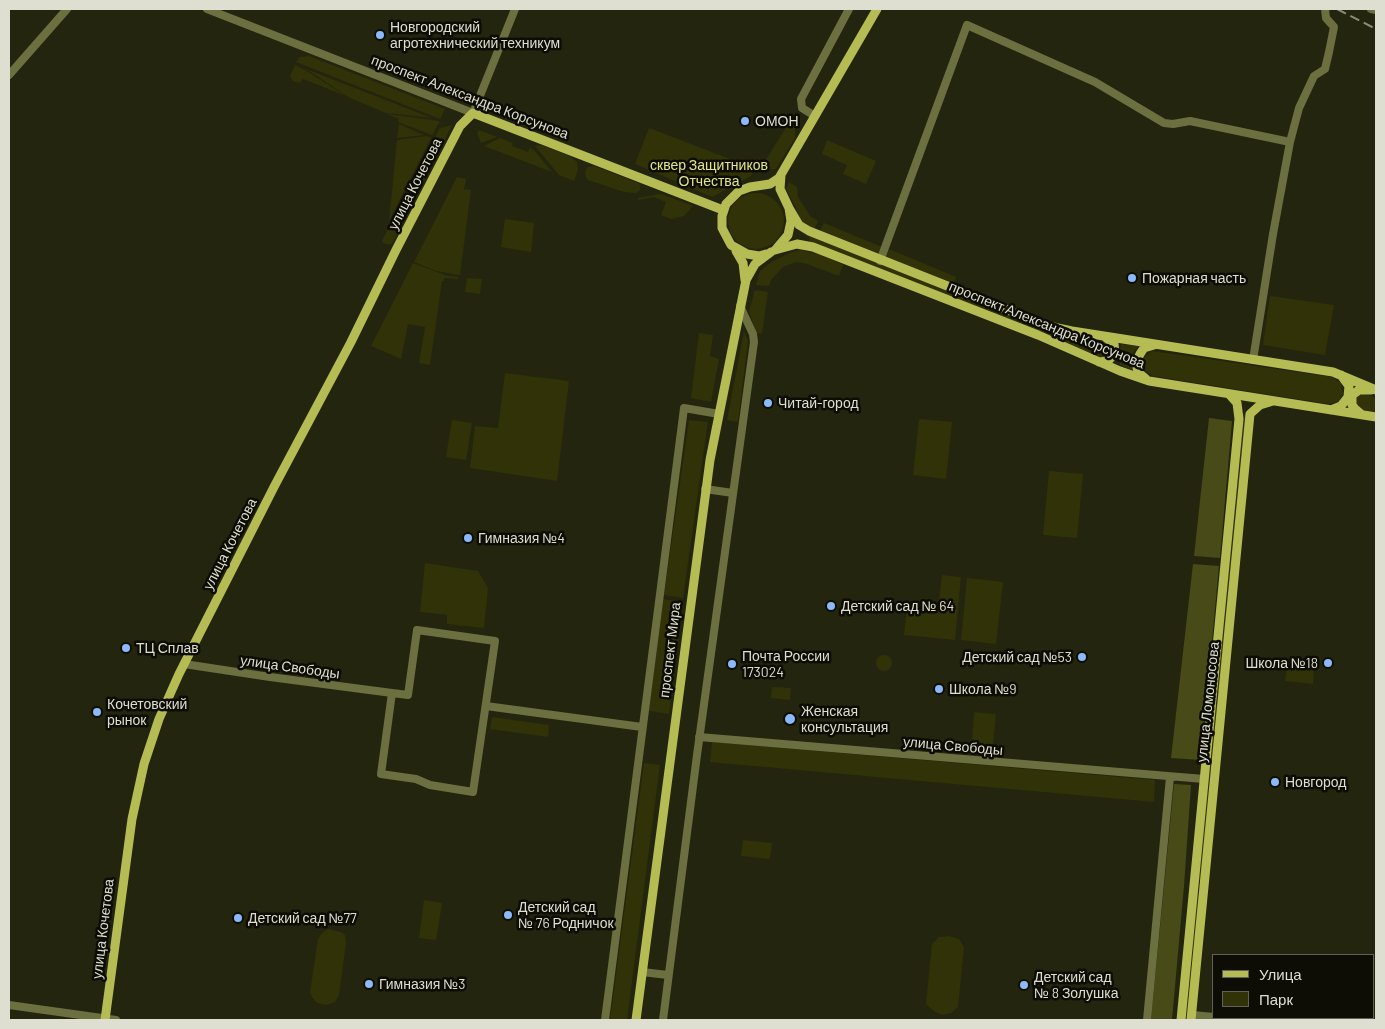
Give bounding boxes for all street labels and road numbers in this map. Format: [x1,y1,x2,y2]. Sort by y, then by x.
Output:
street label: проспект Александра Корсунова [369,52,571,142]
street label: улица Кочетова [385,135,445,233]
street label: проспект Александра Корсунова [947,278,1147,372]
street label: улица Кочетова [200,495,260,593]
street label: проспект Мира [656,601,684,699]
street label: улица Ломоносова [1193,641,1223,763]
street label: улица Свободы [239,652,341,682]
street label: улица Свободы [902,733,1004,759]
street label: улица Кочетова [89,878,117,980]

